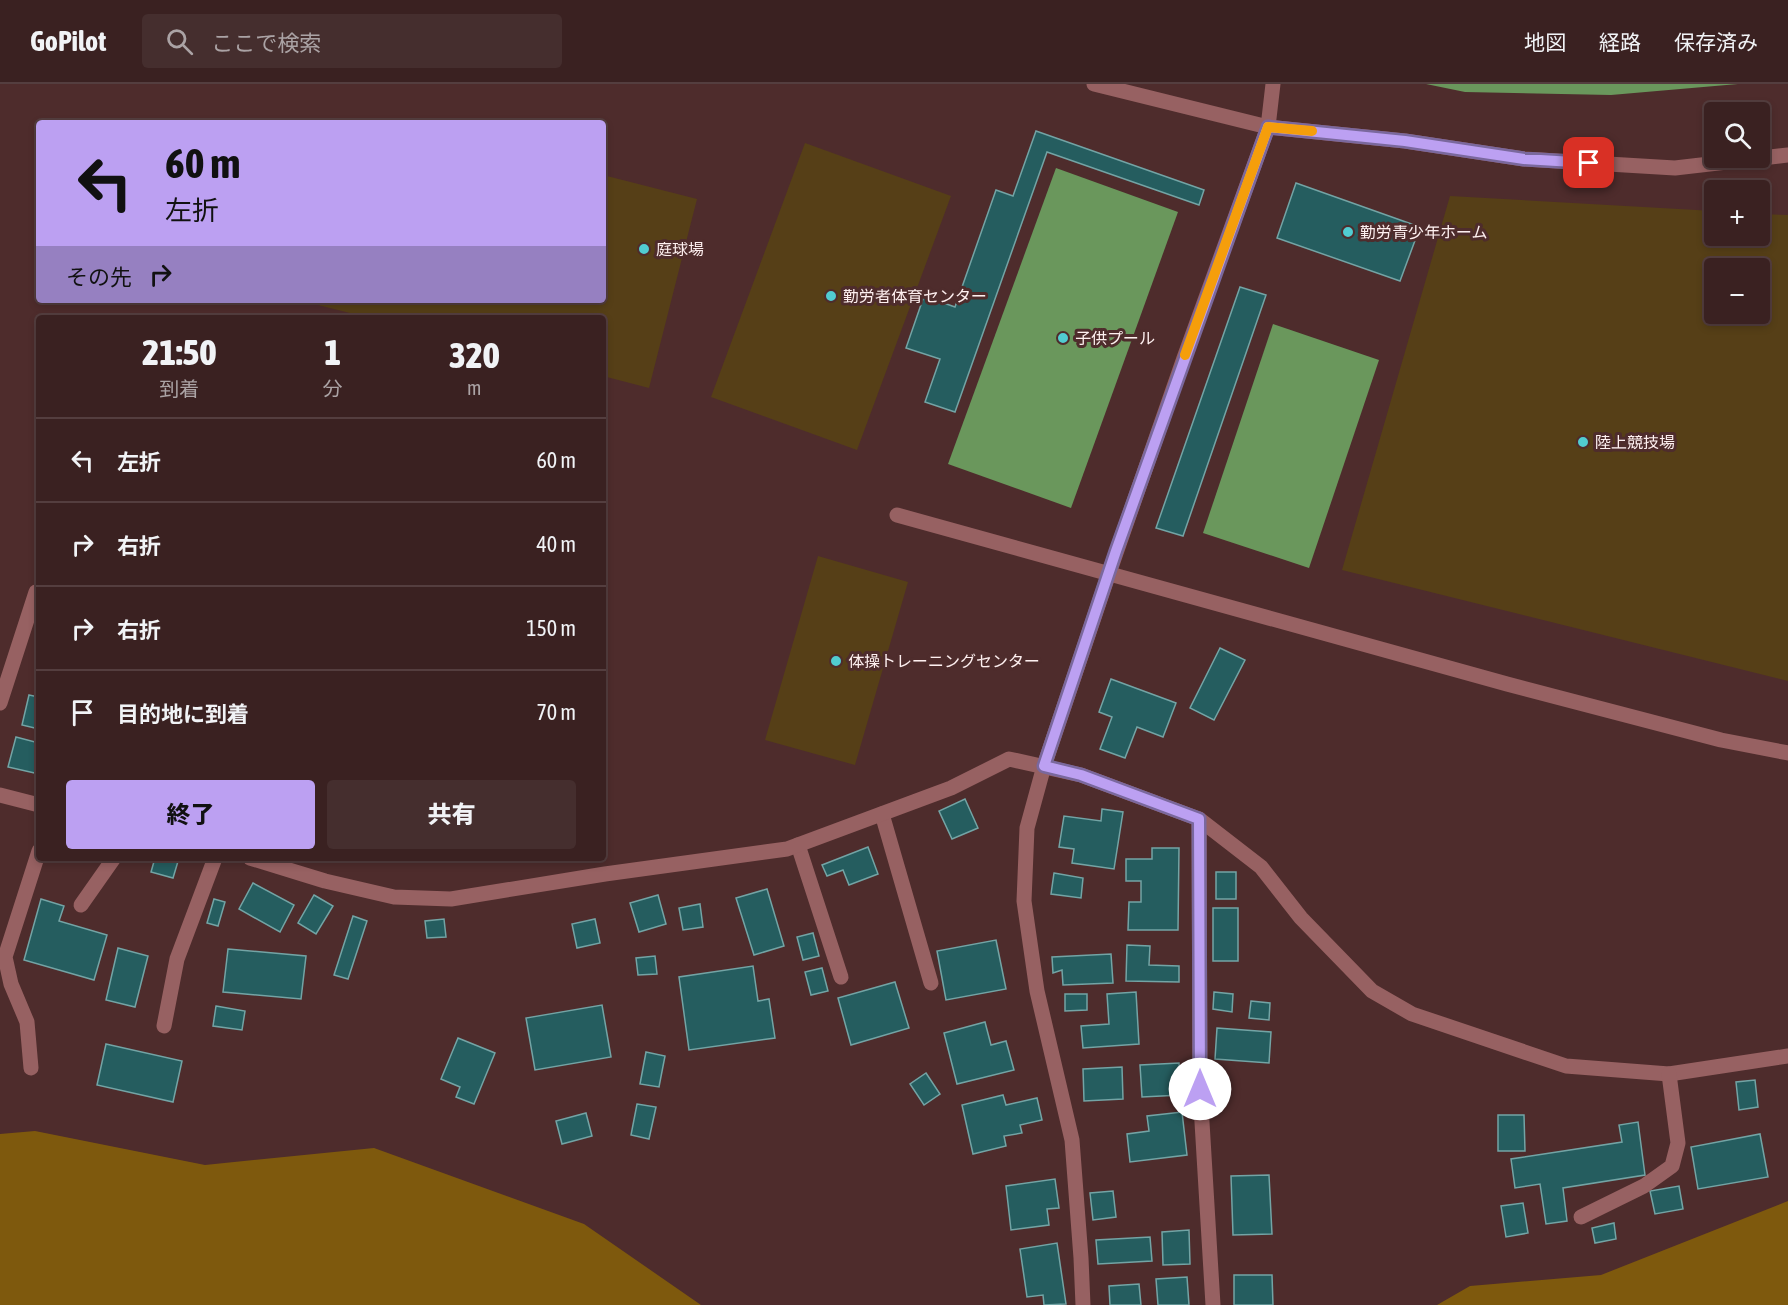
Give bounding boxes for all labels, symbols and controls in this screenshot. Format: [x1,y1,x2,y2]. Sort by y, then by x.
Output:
search box [142,14,562,68]
text: GoPilot [30,25,106,57]
icon: search [163,25,196,58]
text: ここで検索 [211,30,321,56]
text: 地図 [1524,30,1566,54]
text: 経路 [1599,30,1641,54]
text: 保存済み [1674,30,1758,54]
map controls [1704,102,1770,324]
button: search [1704,102,1770,168]
pin [1563,137,1614,188]
text: 60 m [165,139,240,187]
icon: left [66,144,144,222]
icon: arrive [1572,146,1605,179]
button: + [1704,180,1770,246]
text: 左折 [165,195,219,226]
place label: 勤労青少年ホーム [1360,223,1488,241]
marker: 勤労青少年ホーム [1341,225,1355,239]
place label: 庭球場 [656,240,704,258]
marker: 庭球場 [637,242,651,256]
icon: right [144,258,177,291]
button: − [1704,258,1770,324]
text: その先 [66,264,132,290]
place label: 勤労者体育センター [843,287,987,305]
marker: 勤労者体育センター [824,289,838,303]
place label: 子供プール [1075,329,1155,347]
text: 21:50 [142,331,216,373]
text: 1 [324,331,341,373]
marker: 子供プール [1056,331,1070,345]
text: 320 [449,334,500,376]
text: m [467,376,482,399]
text: 到着 [159,377,199,400]
text: 分 [323,377,343,400]
place label: 陸上競技場 [1595,433,1675,451]
marker: 陸上競技場 [1576,435,1590,449]
icon: left [66,444,99,477]
text: 60 m [536,447,576,473]
text: 左折 [117,449,161,475]
icon: right [66,528,99,561]
text: 40 m [536,531,576,557]
text: 右折 [117,533,161,559]
icon: right [66,612,99,645]
text: 150 m [526,615,576,641]
text: 右折 [117,617,161,643]
place label: 体操トレーニングセンター [848,652,1040,670]
marker: 体操トレーニングセンター [829,654,843,668]
icon: arrive [66,696,99,729]
text: 70 m [536,699,576,725]
text: 目的地に到着 [117,701,249,727]
button: 終了 [66,780,315,849]
button: 共有 [327,780,576,849]
position arrow [1168,1057,1232,1121]

